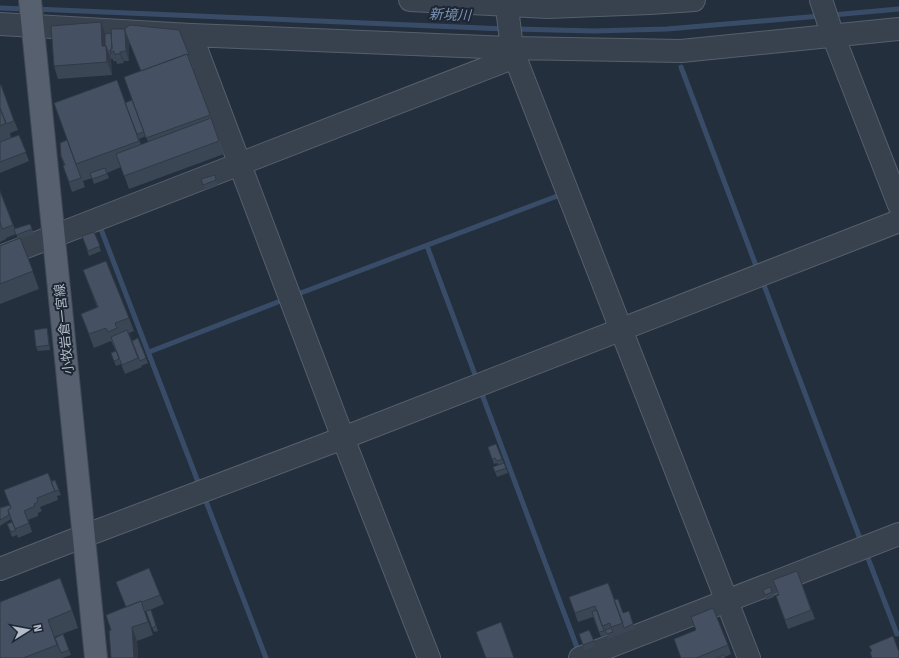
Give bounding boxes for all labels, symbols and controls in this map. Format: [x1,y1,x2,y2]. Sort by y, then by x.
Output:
water label: 新境川 [429,6,473,24]
street label: 小牧岩倉一宮線 [52,283,76,375]
north arrow [8,610,48,650]
text: N [30,623,44,633]

